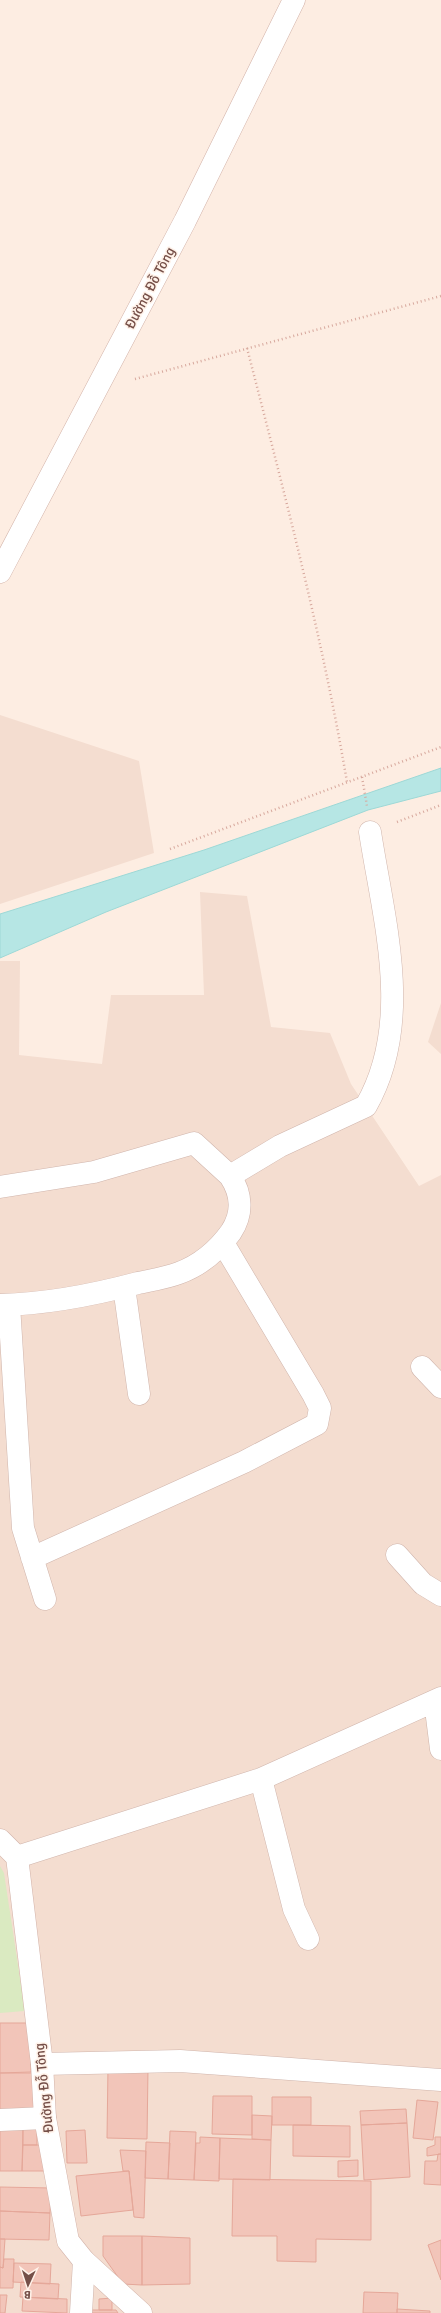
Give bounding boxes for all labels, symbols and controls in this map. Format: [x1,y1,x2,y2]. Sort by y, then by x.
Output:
street label: Đường Đỗ Tông [121,244,179,332]
street label: Đường Đỗ Tông [31,2042,57,2134]
north arrow [8,2265,48,2305]
text: B [24,2288,31,2301]

